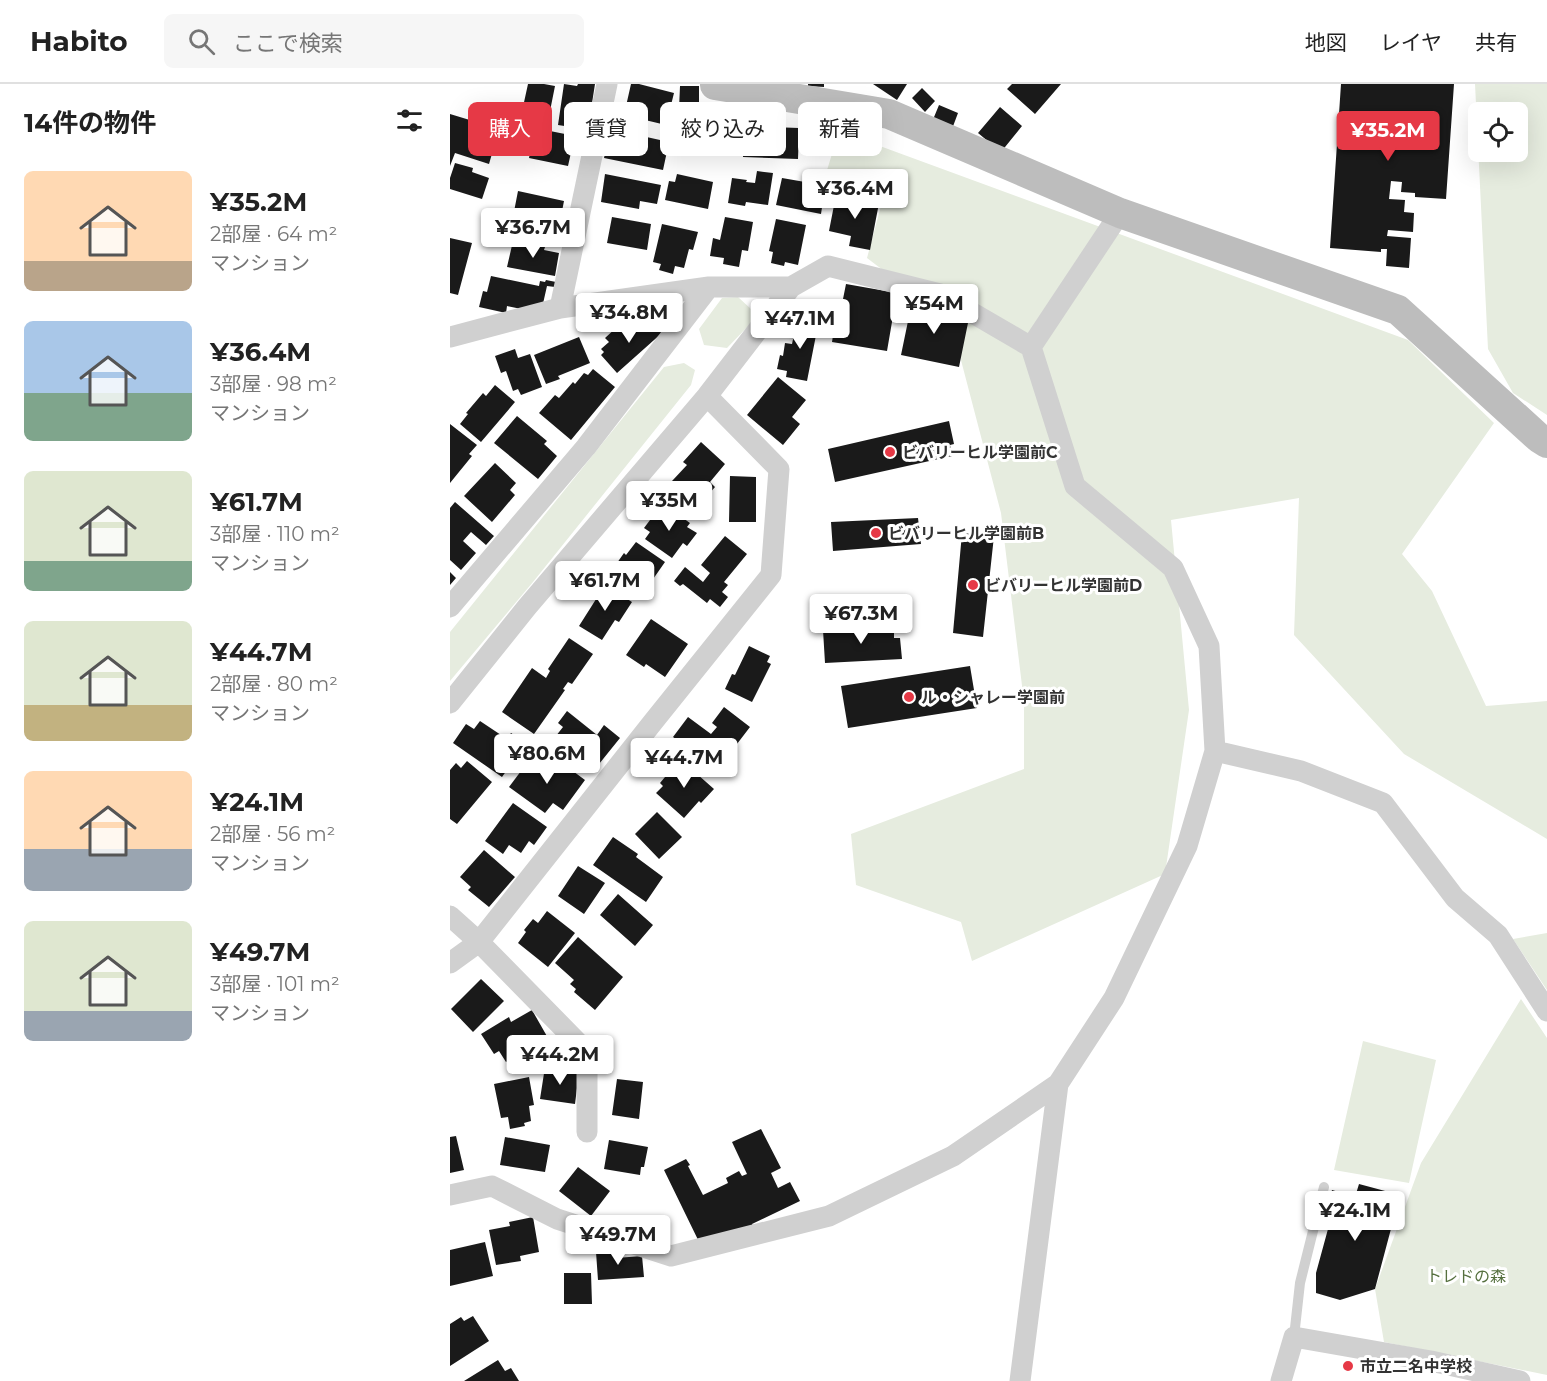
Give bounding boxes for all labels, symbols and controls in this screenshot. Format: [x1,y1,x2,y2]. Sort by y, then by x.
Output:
search box [164,14,584,68]
text: Habito [30,24,128,58]
icon: search [185,25,218,58]
text: ここで検索 [233,30,343,57]
text: 地図 [1305,30,1347,55]
text: レイヤ [1380,30,1442,55]
text: 共有 [1475,30,1517,55]
chip: 購入 [468,102,552,156]
chip: 賃貸 [564,102,648,156]
chip: 絞り込み [660,102,786,156]
chip: 新着 [798,102,882,156]
map controls [1468,102,1528,162]
button: locate [1468,102,1528,162]
icon: filters [393,104,426,137]
text: 14件の物件 [24,107,156,139]
pin: ¥35.2M [1339,111,1437,162]
text: ¥35.2M [1351,118,1425,142]
pin: ¥36.4M [806,169,904,220]
text: ¥36.4M [816,176,894,200]
text: ¥35.2M [210,186,307,218]
icon: home [72,195,144,267]
pin: ¥36.7M [484,208,582,259]
text: ¥36.7M [495,215,571,239]
text: 2部屋 · 64 m² [210,222,337,246]
text: マンション [210,251,310,275]
pin: ¥54M [898,284,970,335]
text: ¥54M [904,291,964,315]
pin: ¥34.8M [580,293,678,344]
pin: ¥47.1M [751,299,849,350]
text: ¥34.8M [590,300,668,324]
text: ¥47.1M [765,306,835,330]
text: ¥36.4M [210,336,311,368]
icon: home [72,345,144,417]
text: 3部屋 · 98 m² [210,372,337,396]
text: マンション [210,401,310,425]
place label: ビバリーヒル学園前C [902,443,1058,462]
marker: ビバリーヒル学園前C [883,445,897,459]
pin: ¥35M [633,481,705,532]
text: ¥61.7M [210,486,303,518]
text: ¥35M [640,488,698,512]
icon: home [72,495,144,567]
text: 3部屋 · 110 m² [210,522,340,546]
place label: ビバリーヒル学園前B [888,524,1044,543]
marker: ビバリーヒル学園前B [869,526,883,540]
text: マンション [210,551,310,575]
pin: ¥61.7M [556,561,654,612]
text: ¥61.7M [569,568,641,592]
place label: ビバリーヒル学園前D [985,576,1142,595]
marker: ビバリーヒル学園前D [966,578,980,592]
pin: ¥67.3M [812,594,910,645]
text: ¥67.3M [824,601,898,625]
text: ¥44.7M [210,636,313,668]
icon: home [72,645,144,717]
text: 2部屋 · 80 m² [210,672,338,696]
place label: ル・シャレー学園前 [921,688,1065,707]
marker: ル・シャレー学園前 [902,690,916,704]
text: マンション [210,701,310,725]
pin: ¥80.6M [498,734,596,785]
pin: ¥44.7M [635,738,733,789]
text: ¥80.6M [508,741,586,765]
text: ¥44.7M [645,745,723,769]
text: ¥24.1M [210,786,304,818]
icon: home [72,795,144,867]
text: 2部屋 · 56 m² [210,822,335,846]
text: マンション [210,851,310,875]
text: ¥49.7M [210,936,310,968]
icon: home [72,945,144,1017]
text: 3部屋 · 101 m² [210,972,340,996]
text: マンション [210,1001,310,1025]
pin: ¥44.2M [511,1035,609,1086]
text: ¥44.2M [521,1042,599,1066]
pin: ¥24.1M [1306,1191,1404,1242]
text: ¥24.1M [1319,1198,1391,1222]
pin: ¥49.7M [569,1215,667,1266]
text: ¥49.7M [579,1222,657,1246]
park label: トレドの森 [1426,1267,1506,1286]
place label: 市立二名中学校 [1360,1357,1472,1376]
marker: 市立二名中学校 [1341,1359,1355,1373]

